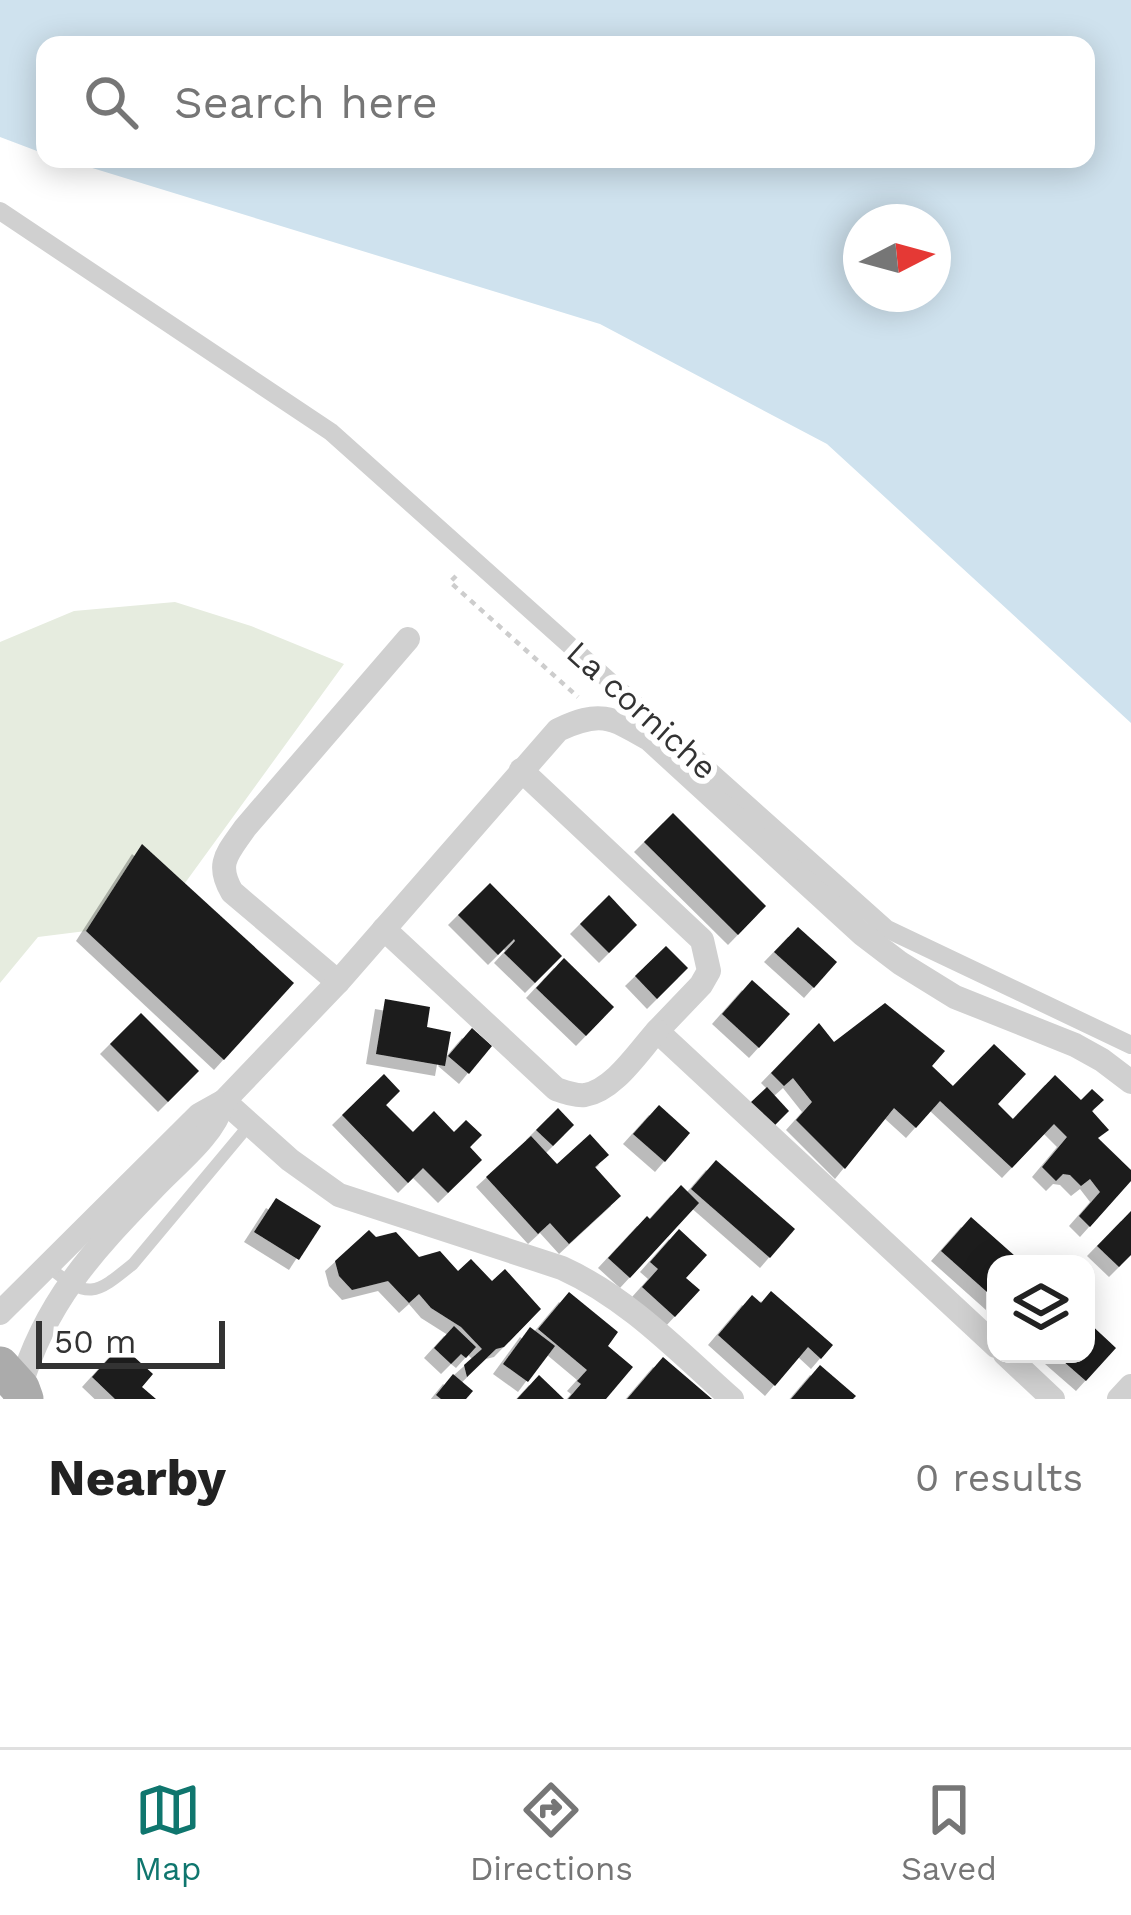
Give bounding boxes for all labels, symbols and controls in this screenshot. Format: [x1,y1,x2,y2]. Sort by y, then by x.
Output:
search box [36,36,1095,168]
icon: search [78,69,144,135]
text: Search here [174,76,438,129]
north arrow [843,204,951,312]
street label: La corniche [559,633,725,787]
map controls [987,1255,1095,1363]
button: layers [987,1255,1095,1363]
scale bar [36,1315,225,1368]
text: 50 m [54,1322,136,1361]
text: Nearby [48,1448,226,1507]
text: 0 results [915,1455,1083,1500]
tab: Map [134,1777,201,1888]
tab: Directions [470,1777,633,1888]
tab: Saved [901,1777,997,1888]

